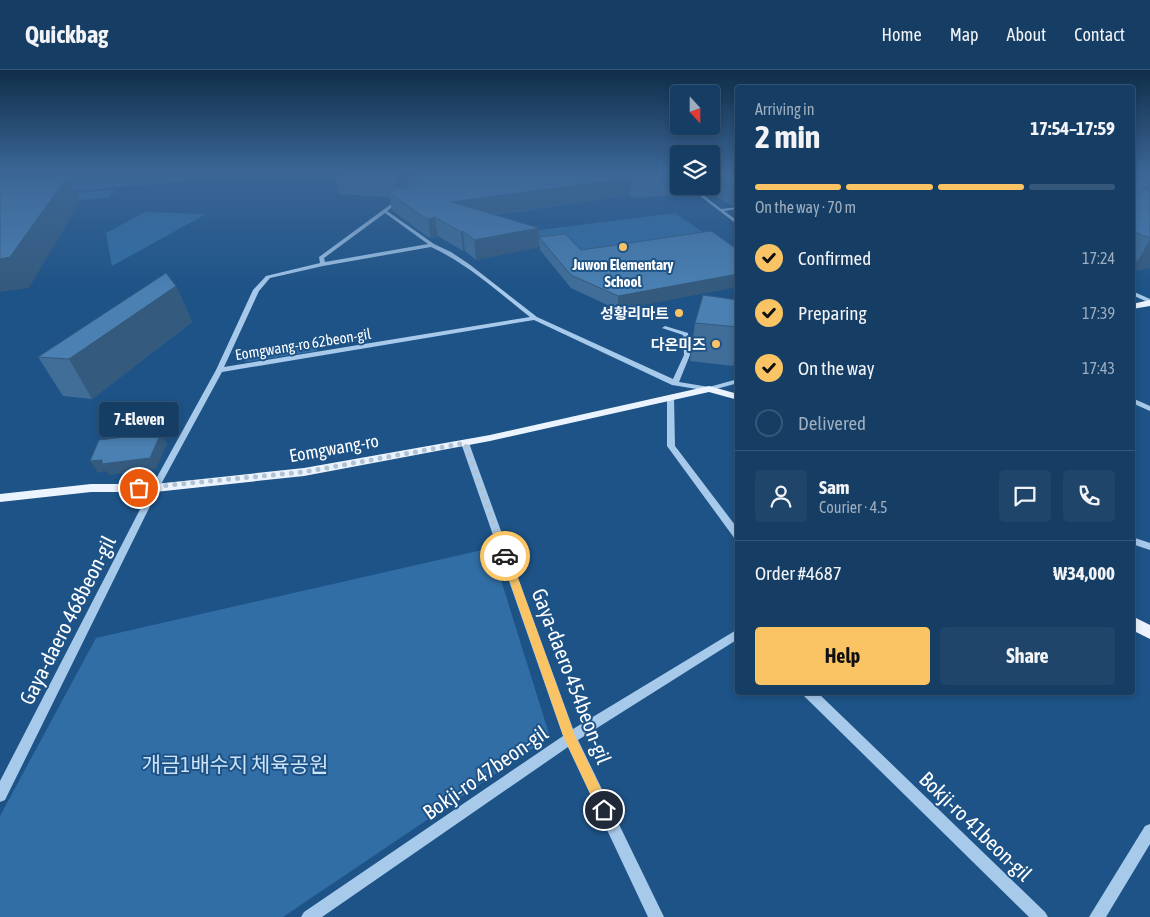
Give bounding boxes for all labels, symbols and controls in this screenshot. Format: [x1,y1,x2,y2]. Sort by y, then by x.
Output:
text: Quickbag [25,21,108,48]
text: Home [882,24,922,45]
text: Map [950,24,979,45]
text: About [1007,24,1046,45]
text: Contact [1074,24,1125,45]
north arrow [670,85,720,135]
map controls [670,85,720,195]
text: Arriving in [755,100,815,118]
text: 17:54–17:59 [1030,117,1115,139]
text: 2 min [755,118,820,155]
button: layers [670,145,720,195]
text: On the way · 70 m [755,198,856,216]
marker: Juwon Elementary School [617,241,629,253]
icon: check [755,244,783,272]
text: Confirmed [798,247,871,269]
text: 17:24 [1082,249,1115,267]
place label: Juwon Elementary School [571,256,674,290]
icon: check [755,299,783,327]
text: Preparing [798,302,867,324]
text: 17:39 [1082,304,1115,322]
place label: 성황리마트 [600,305,669,322]
marker: 성황리마트 [673,307,685,319]
street label: Eomgwang-ro 62beon-gil [234,325,372,363]
place label: 다온미즈 [651,336,706,353]
marker: 다온미즈 [710,338,722,350]
icon: check [755,354,783,382]
text: On the way [798,357,875,379]
text: 17:43 [1082,359,1115,377]
callout: 7-Eleven [99,403,179,438]
text: 7-Eleven [114,410,164,428]
text: Delivered [798,412,866,434]
street label: Eomgwang-ro [288,430,380,466]
pin [118,467,160,509]
button: person [755,470,807,522]
button: chat [999,470,1051,522]
button: phone [1063,470,1115,522]
icon: bag [125,474,153,502]
text: Sam [819,476,850,498]
text: Courier · 4.5 [819,498,888,516]
street label: Gaya-daero 468beon-gil [14,531,120,708]
courier [480,531,530,581]
icon: car [491,542,519,570]
text: Order #4687 [755,562,842,584]
text: ₩34,000 [1053,562,1115,584]
street label: Gaya-daero 454beon-gil [527,585,617,768]
button: Help [755,627,930,685]
button: Share [940,627,1115,685]
street label: Bokji-ro 47beon-gil [418,720,552,824]
park label: 개금1배수지 체육공원 [142,752,328,776]
street label: Bokji-ro 41beon-gil [915,766,1037,886]
pin [583,789,625,831]
icon: home [590,796,618,824]

